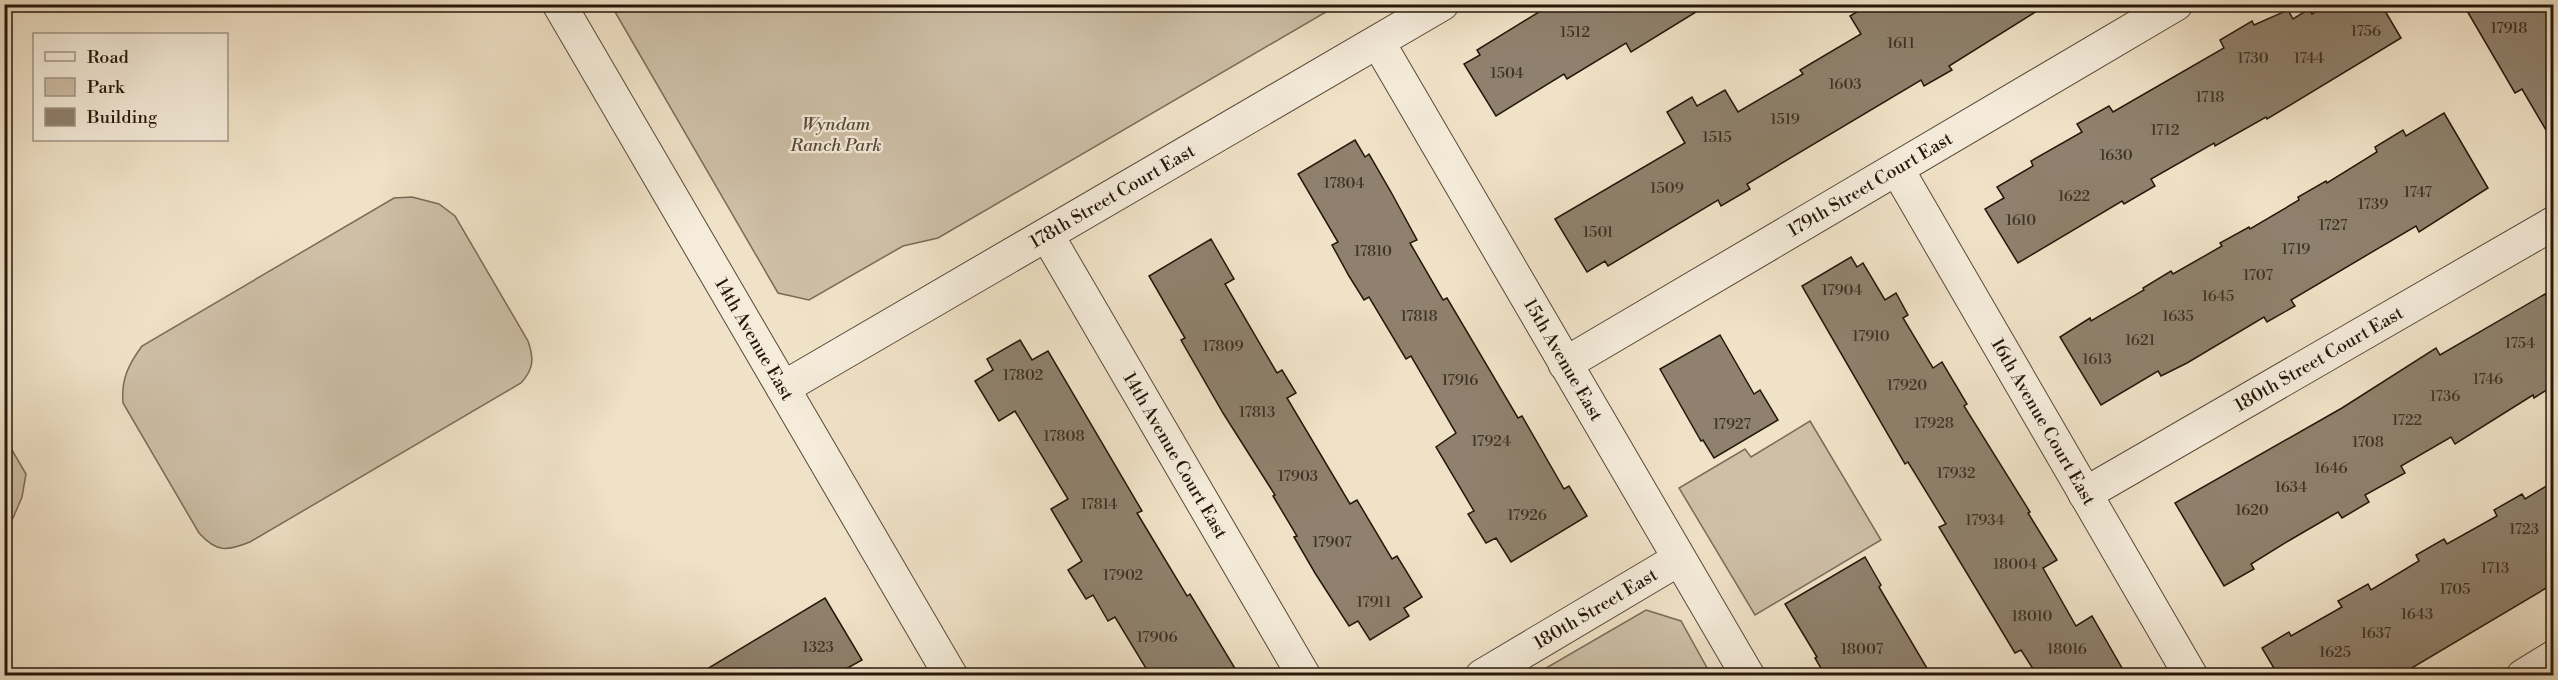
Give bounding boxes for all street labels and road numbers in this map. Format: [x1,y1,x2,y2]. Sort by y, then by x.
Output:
street label: 179th Street Court East [1784,127,1957,242]
street label: 178th Street Court East [1026,139,1200,254]
street label: 14th Avenue East [709,274,799,405]
street label: 15th Avenue East [1518,295,1608,426]
street label: 180th Street Court East [2231,301,2408,417]
street label: 16th Avenue Court East [1986,334,2101,510]
street label: 14th Avenue Court East [1117,368,1233,544]
street label: 180th Street East [1530,563,1662,655]

